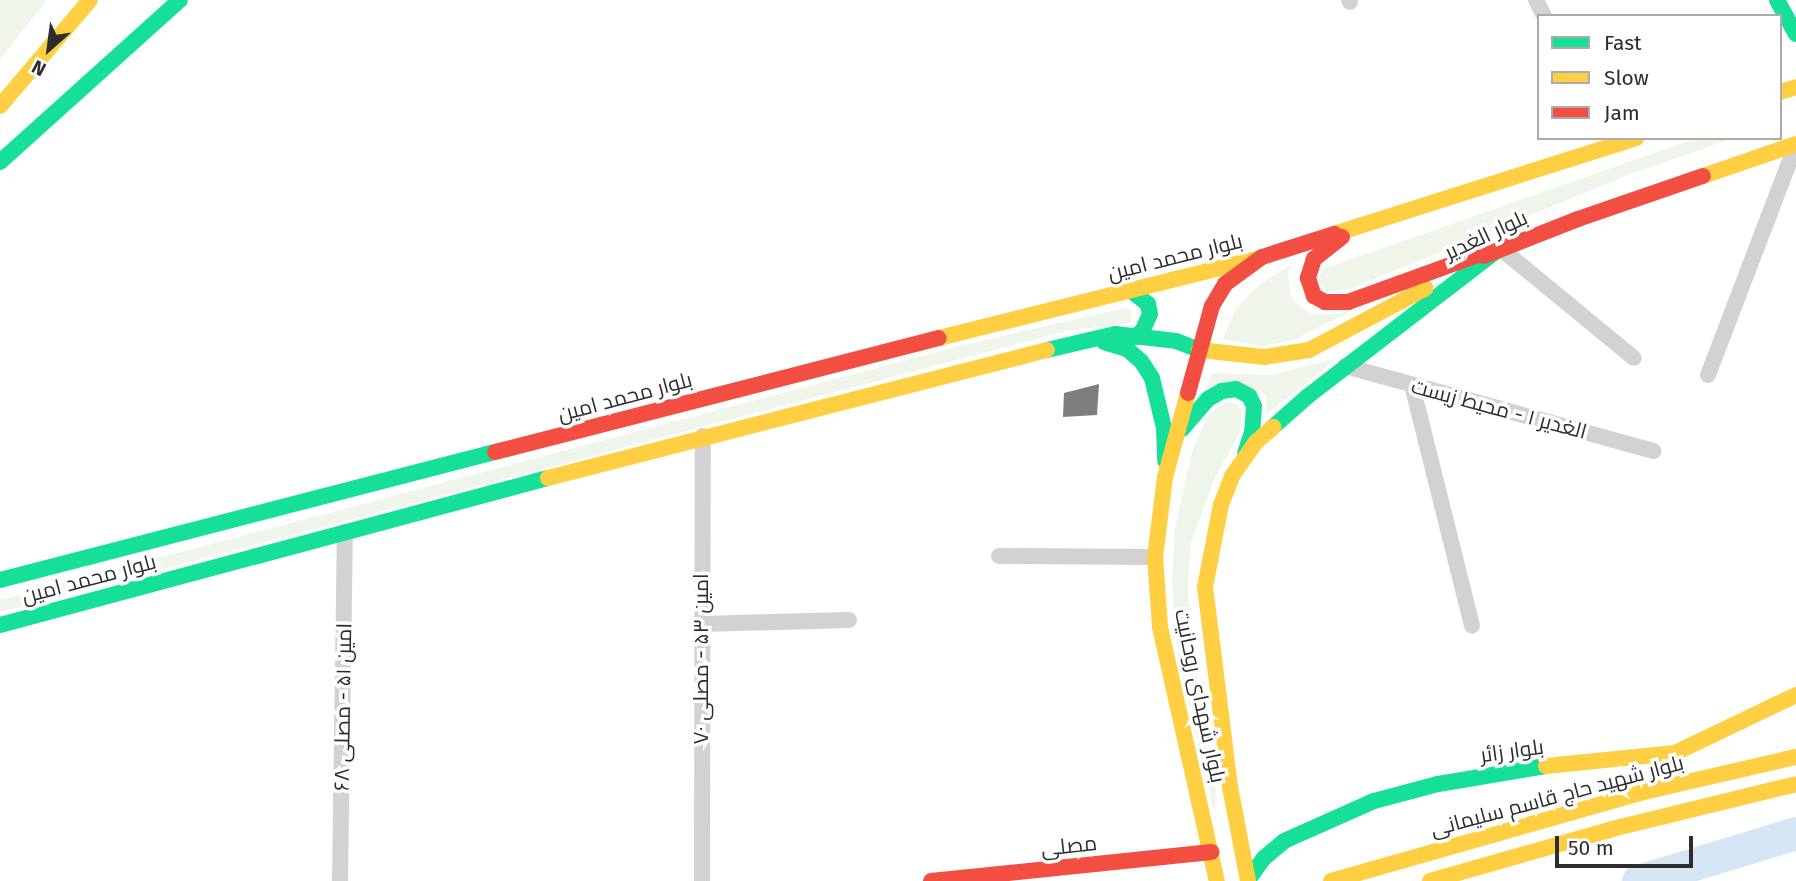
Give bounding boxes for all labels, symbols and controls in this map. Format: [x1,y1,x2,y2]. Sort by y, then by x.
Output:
north arrow [14,14,84,84]
legend [1537,14,1782,140]
text: Fast [1604,30,1642,56]
text: N [28,55,50,81]
text: Slow [1604,65,1649,91]
text: Jam [1604,100,1640,126]
street label: بلوار الغدیر [1440,205,1532,265]
street label: بلوار محمد امین [1105,228,1245,286]
street label: بلوار محمد امین [555,367,695,427]
street label: الغدیر ۱ - محیط زیست [1409,373,1589,445]
street label: بلوار محمد امین [19,549,159,609]
street label: امین ۵۳ - مصلی ۷۰ [688,573,714,745]
street label: بلوار شهدای روحانیت [1169,607,1231,785]
street label: امین ۵۱ - مصلی ۶۸ [329,623,357,791]
street label: بلوار زائر [1479,734,1545,768]
street label: بلوار شهید حاج قاسم سلیمانی [1428,750,1686,842]
scale bar [1558,822,1696,866]
street label: مصلی [1040,831,1098,861]
text: 50 m [1568,835,1614,861]

